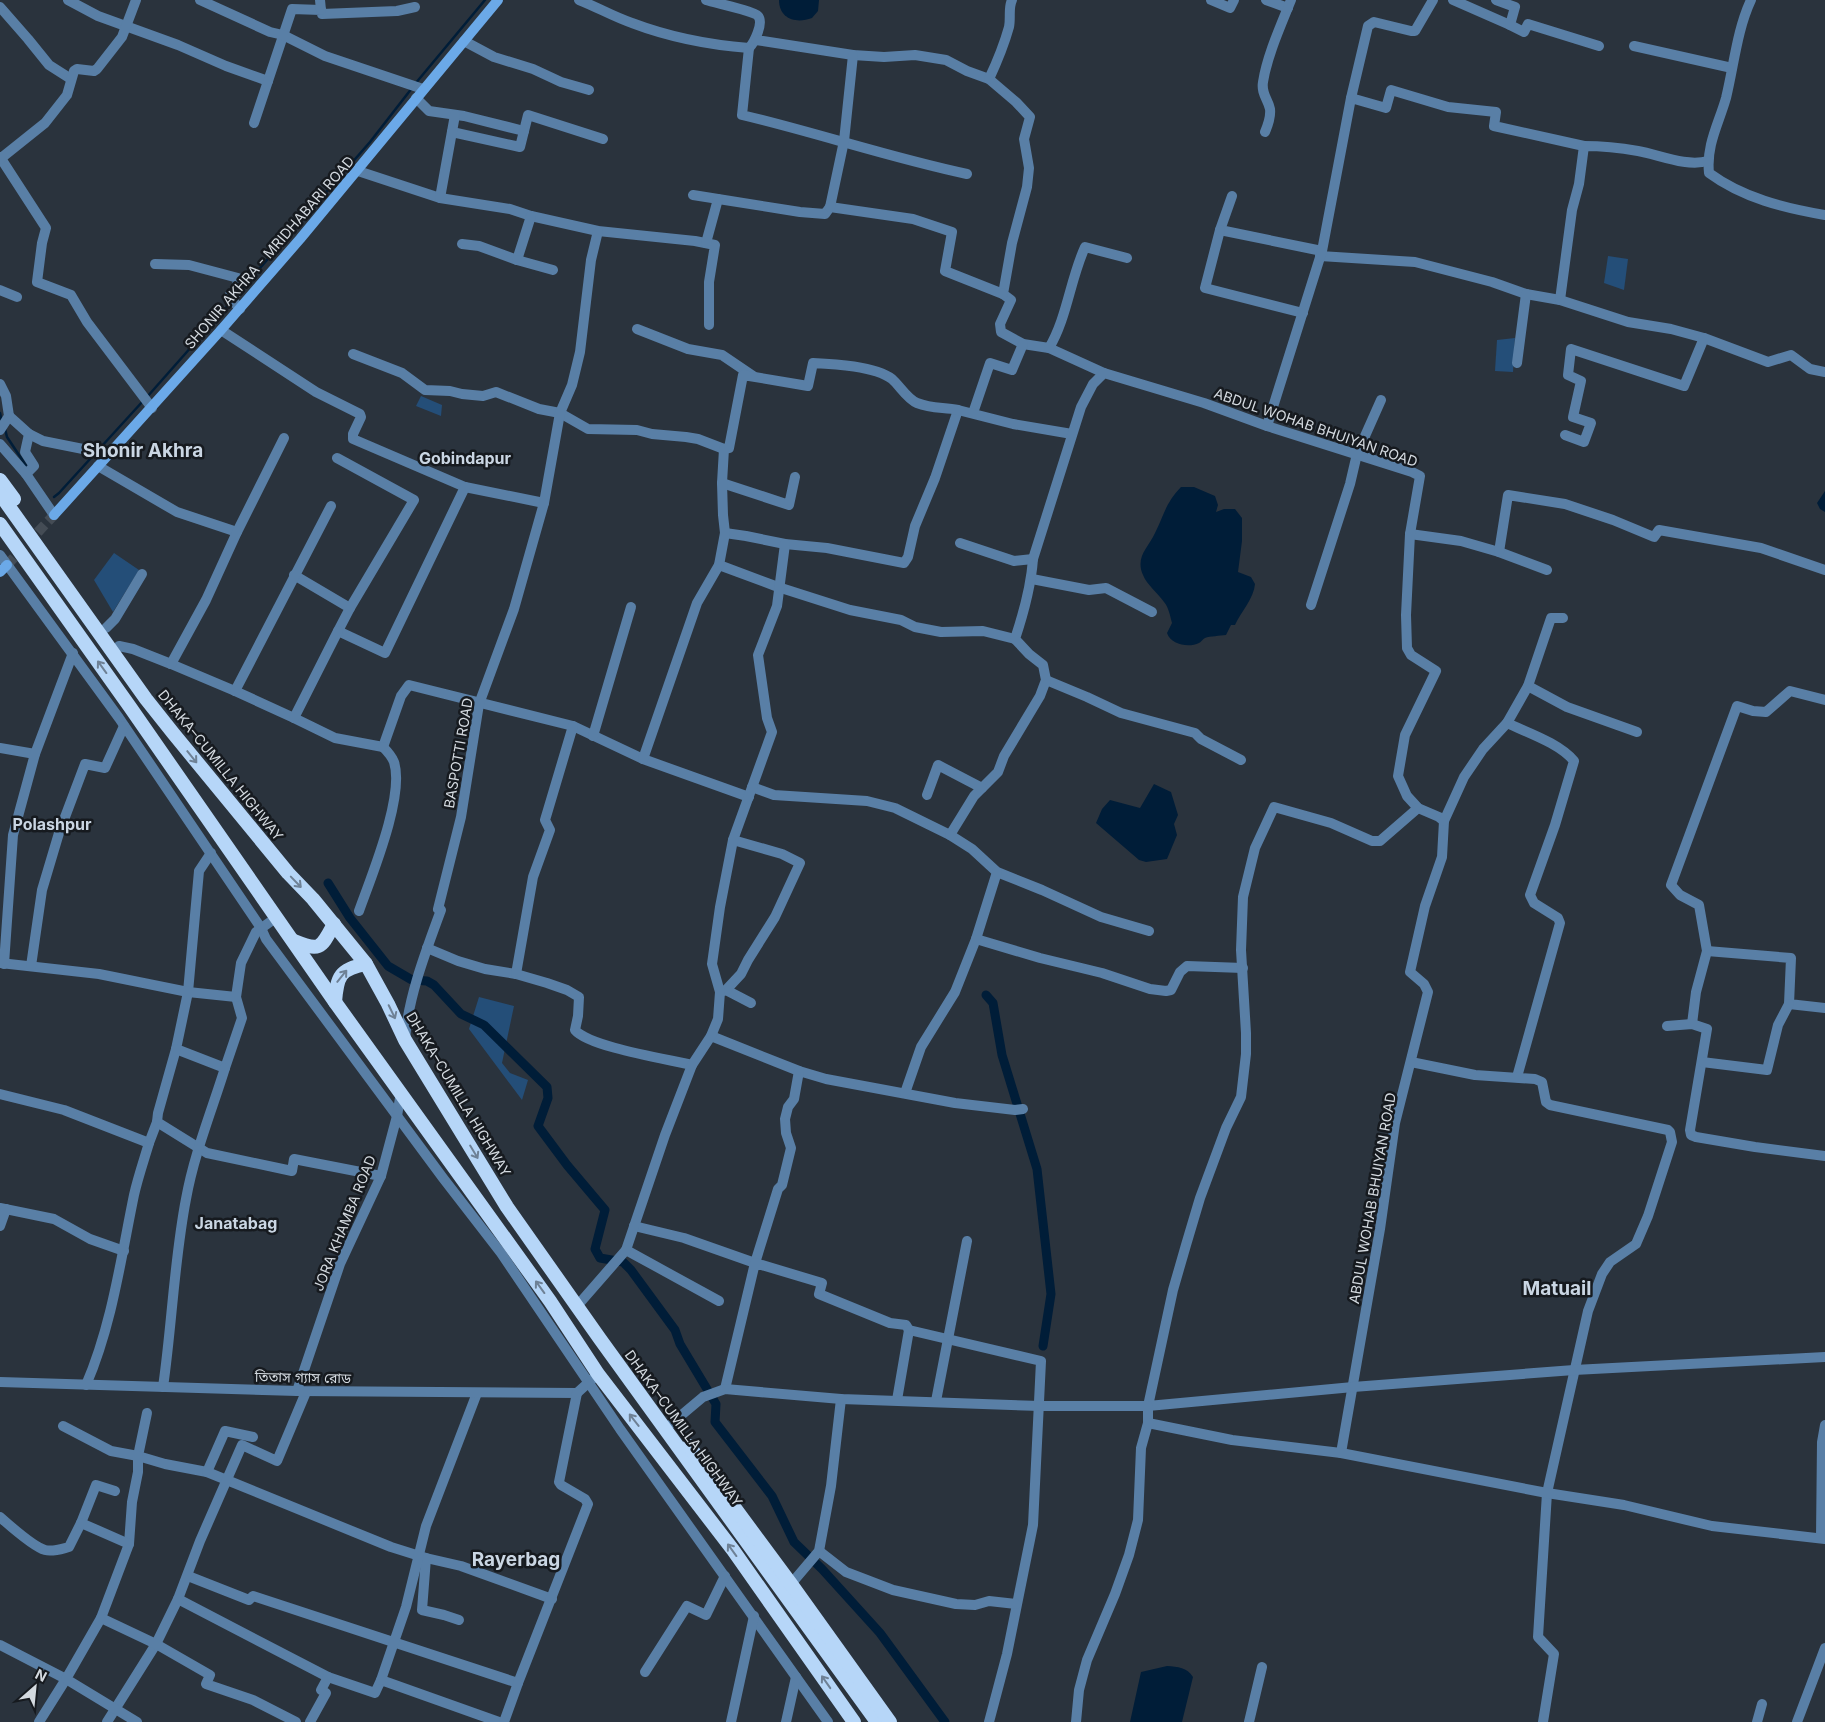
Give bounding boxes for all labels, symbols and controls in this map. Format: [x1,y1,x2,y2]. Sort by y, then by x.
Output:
street label: SHONIR AKHRA - MRIDHABARI ROAD [181,152,357,352]
street label: ABDUL WOHAB BHUIYAN ROAD [1212,384,1420,470]
district label: Shonir Akhra [83,439,203,462]
district label: Gobindapur [419,448,512,468]
one-way arrow [97,660,107,674]
street label: DHAKA–CUMILLA HIGHWAY [155,686,287,844]
street label: BASPOTTI ROAD [440,696,476,810]
one-way arrow [186,750,198,763]
district label: Polashpur [12,814,92,834]
one-way arrow [290,875,302,888]
one-way arrow [336,970,347,983]
one-way arrow [388,1004,397,1019]
street label: DHAKA–CUMILLA HIGHWAY [403,1009,515,1180]
street label: ABDUL WOHAB BHUIYAN ROAD [1345,1091,1399,1305]
one-way arrow [470,1144,480,1158]
street label: JORA KHAMBA ROAD [309,1153,379,1293]
district label: Janatabag [195,1213,277,1233]
district label: Matuail [1523,1277,1591,1300]
one-way arrow [535,1281,545,1295]
street label: DHAKA–CUMILLA HIGHWAY [622,1347,747,1510]
street label: তিতাস গ্যাস রোড [254,1368,352,1386]
one-way arrow [629,1413,639,1427]
one-way arrow [727,1543,737,1557]
district label: Rayerbag [472,1548,560,1571]
north arrow [10,1662,60,1712]
text: N [33,1665,50,1685]
one-way arrow [821,1675,831,1689]

